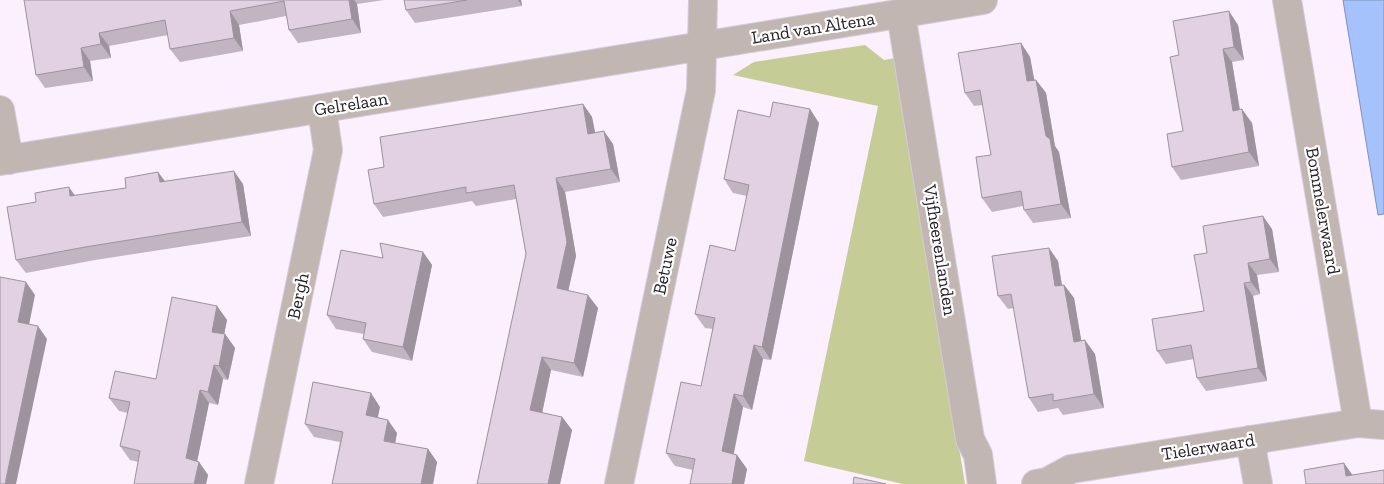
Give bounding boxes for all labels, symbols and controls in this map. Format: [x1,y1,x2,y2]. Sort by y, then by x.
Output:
street label: Land van Altena [750,7,877,49]
street label: Gelrelaan [313,87,390,121]
street label: Bommelerwaard [1301,146,1345,277]
street label: Vijfheerenlanden [919,182,961,318]
street label: Betuwe [648,235,682,297]
street label: Bergh [282,271,314,321]
street label: Tielerwaard [1160,429,1256,465]

